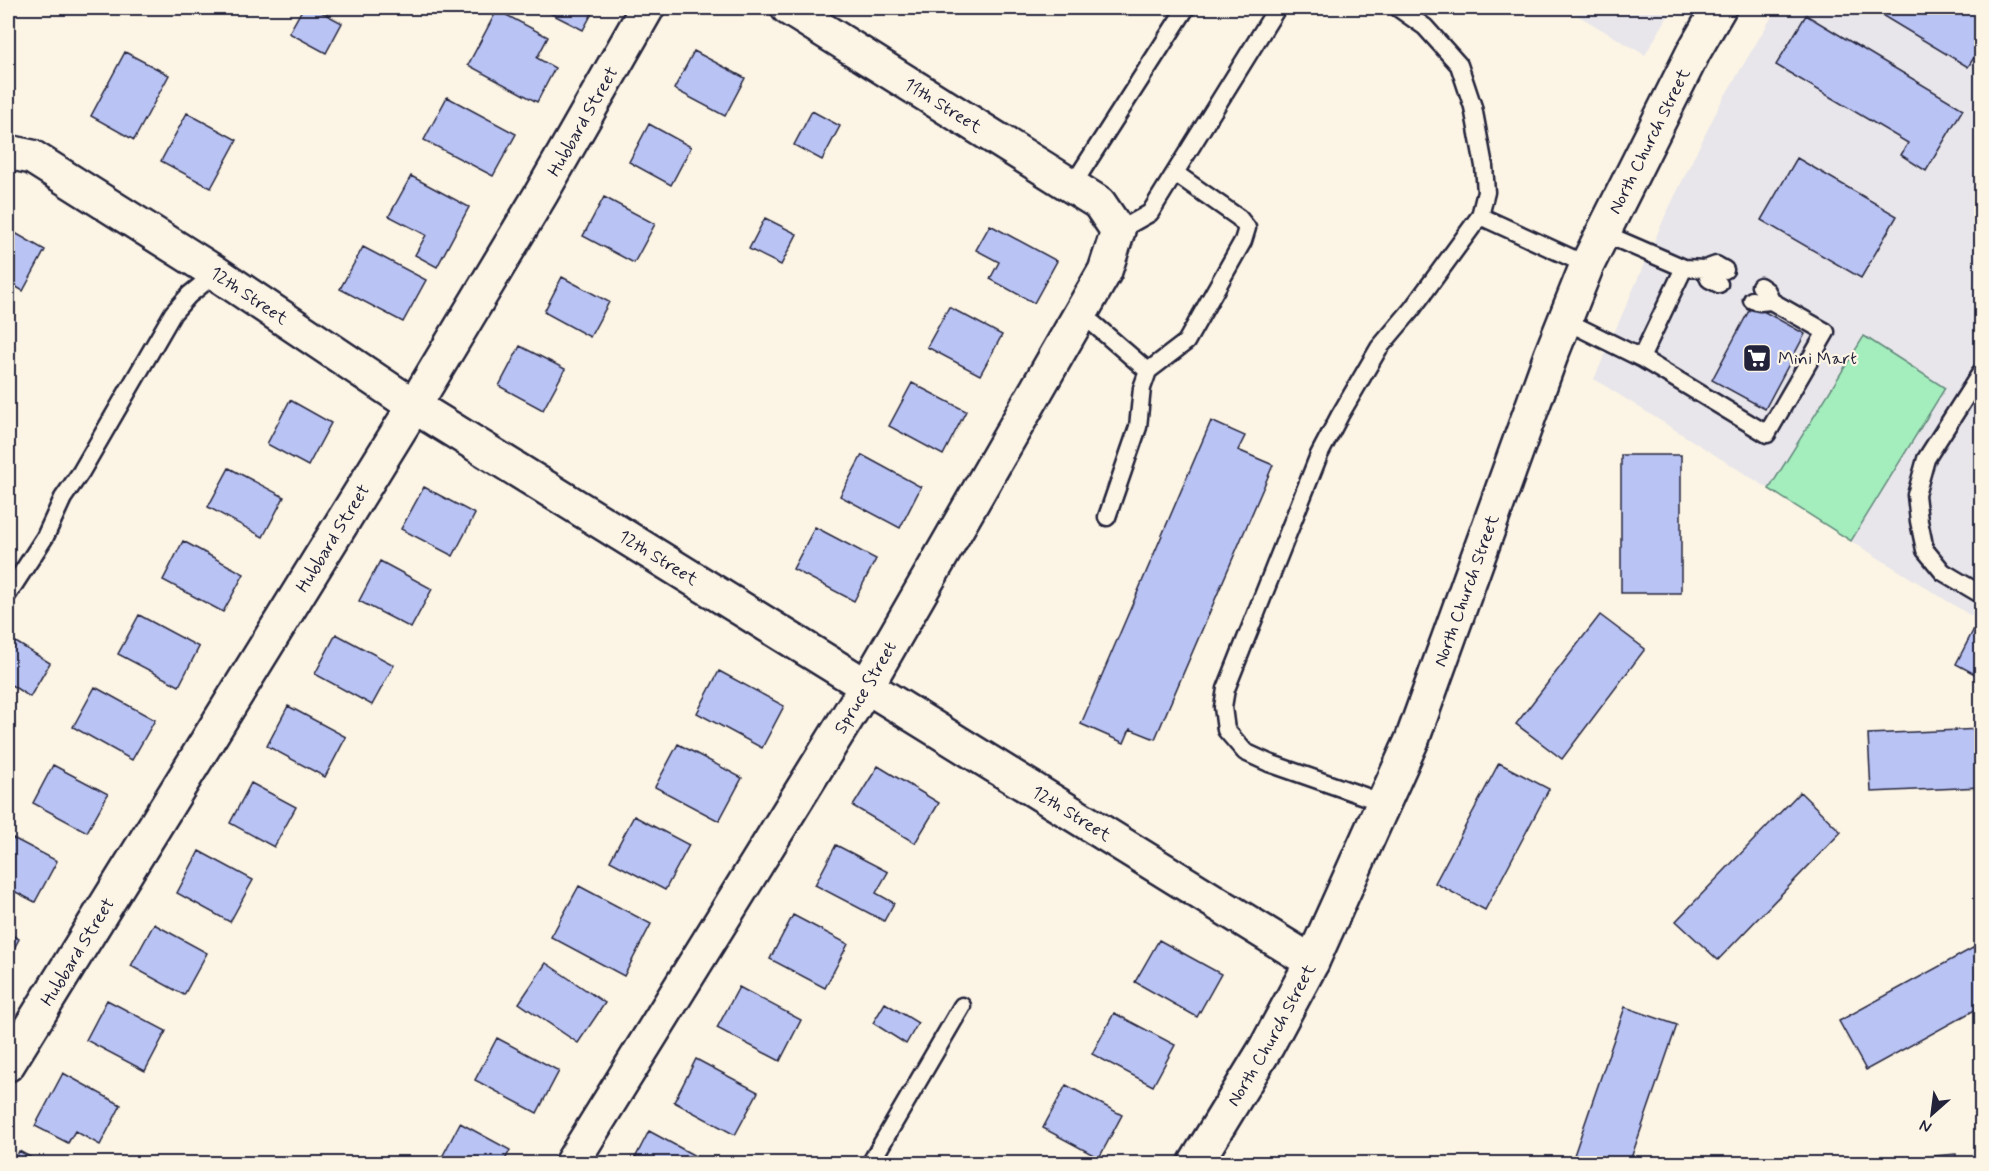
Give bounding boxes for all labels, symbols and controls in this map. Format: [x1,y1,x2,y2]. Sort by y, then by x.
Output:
street label: Hubbard Street [542,62,624,181]
street label: North Church Street [1603,64,1697,218]
street label: 11th Street [899,73,986,139]
street label: 12th Street [205,261,293,331]
supermarket icon: Mini Mart [1741,342,1773,374]
place label: Mini Mart [1778,347,1857,371]
street label: Hubbard Street [291,480,376,597]
street label: North Church Street [1428,511,1506,670]
street label: 12th Street [614,524,702,592]
street label: Spruce Street [829,637,903,739]
street label: 12th Street [1027,780,1116,848]
street label: Hubbard Street [36,894,121,1011]
street label: North Church Street [1222,960,1322,1111]
north arrow [1902,1084,1962,1144]
text: N [1916,1114,1935,1138]

